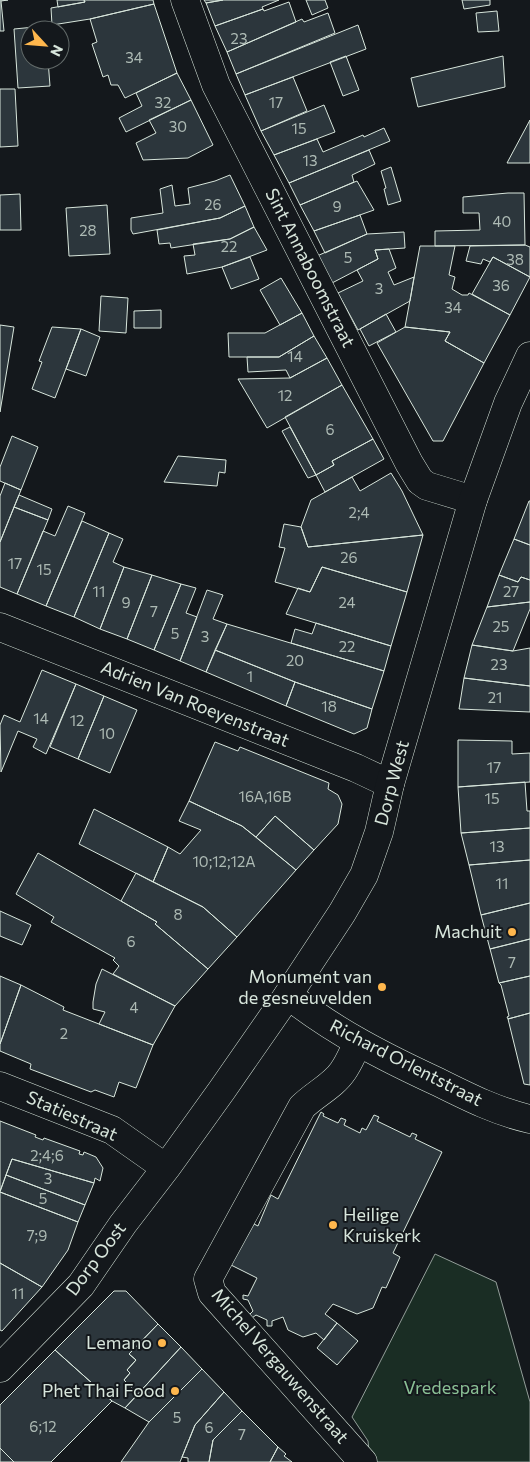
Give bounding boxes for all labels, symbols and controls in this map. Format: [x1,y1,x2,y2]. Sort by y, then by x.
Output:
north arrow [20,20,70,70]
house number: 23 [231,29,247,47]
text: N [47,42,67,59]
house number: 34 [125,48,143,66]
house number: 32 [155,93,171,111]
house number: 17 [269,93,283,111]
house number: 30 [169,117,187,135]
house number: 15 [291,119,307,137]
house number: 13 [303,151,317,169]
street label: Sint Annaboomstraat [261,184,361,351]
house number: 26 [204,195,222,213]
house number: 9 [332,197,342,215]
house number: 40 [493,212,511,230]
house number: 28 [79,221,97,239]
house number: 22 [221,237,237,255]
house number: 5 [344,248,352,266]
house number: 38 [506,250,524,268]
house number: 36 [492,276,510,294]
house number: 3 [375,279,383,297]
house number: 34 [444,298,462,316]
house number: 14 [287,347,303,365]
house number: 12 [278,386,292,404]
house number: 6 [325,420,335,438]
house number: 2;4 [349,503,369,521]
house number: 26 [340,548,358,566]
house number: 17 [8,554,22,572]
house number: 15 [36,560,52,578]
house number: 11 [93,582,105,600]
house number: 27 [503,582,519,600]
house number: 9 [121,593,131,611]
house number: 24 [338,593,356,611]
house number: 7 [150,602,158,620]
house number: 25 [493,617,509,635]
house number: 5 [171,624,179,642]
house number: 3 [201,627,209,645]
house number: 22 [339,637,355,655]
house number: 20 [286,651,304,669]
street label: Adrien Van Roeyenstraat [98,655,293,751]
house number: 23 [491,655,507,673]
house number: 1 [247,667,253,685]
house number: 21 [488,688,502,706]
house number: 18 [321,697,337,715]
house number: 14 [33,709,49,727]
house number: 12 [70,711,84,729]
house number: 10 [99,724,115,742]
street label: Dorp West [369,738,413,828]
house number: 17 [487,758,501,776]
house number: 16A,16B [238,787,292,805]
house number: 15 [484,789,500,807]
house number: 13 [490,837,504,855]
house number: 10;12;12A [192,852,256,870]
house number: 11 [496,874,508,892]
house number: 8 [173,905,183,923]
place label: Machuit [434,920,502,942]
marker: Machuit [506,926,518,938]
house number: 6 [126,932,136,950]
house number: 7 [508,953,516,971]
place label: Monument van de gesneuvelden [238,965,372,1008]
marker: Monument van de gesneuvelden [376,981,388,993]
house number: 4 [130,998,139,1016]
street label: Richard Orlentstraat [326,1014,486,1110]
house number: 2 [60,1024,68,1042]
street label: Statiestraat [23,1085,121,1145]
house number: 2;4;6 [30,1146,64,1164]
house number: 3 [44,1169,52,1187]
house number: 5 [39,1189,47,1207]
place label: Heilige Kruiskerk [343,1203,421,1246]
street label: Dorp Oost [61,1217,130,1299]
marker: Heilige Kruiskerk [327,1219,339,1231]
house number: 7;9 [27,1226,47,1244]
street label: Michel Vergauwenstraat [207,1283,354,1447]
house number: 11 [12,1284,24,1302]
place label: Lemano [86,1331,152,1353]
marker: Lemano [156,1337,168,1349]
park label: Vredespark [404,1376,497,1398]
place label: Phet Thai Food [42,1379,165,1401]
marker: Phet Thai Food [169,1385,181,1397]
house number: 5 [173,1408,181,1426]
house number: 6;12 [29,1417,57,1435]
house number: 6 [204,1418,214,1436]
house number: 7 [238,1425,246,1443]

